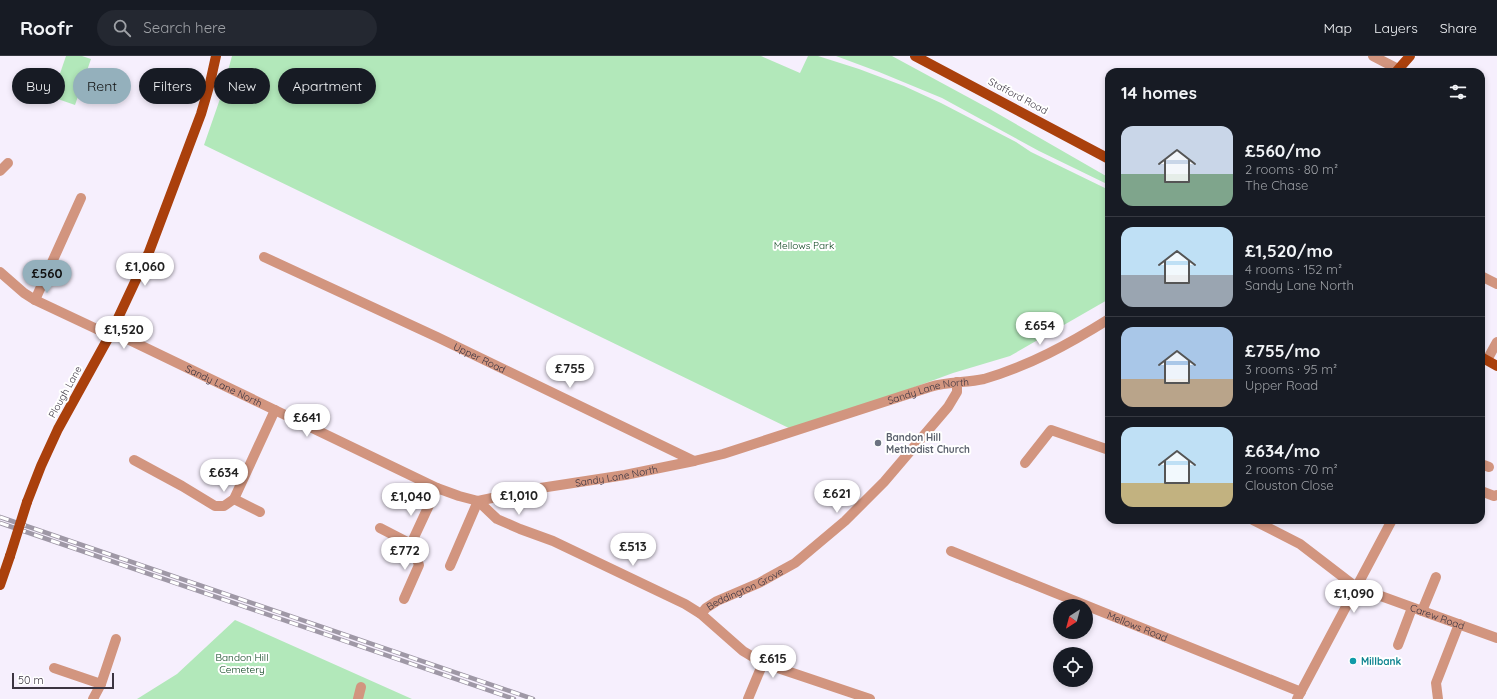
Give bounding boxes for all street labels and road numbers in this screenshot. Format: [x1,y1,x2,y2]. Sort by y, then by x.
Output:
street label: Stafford Road [986,75,1050,117]
street label: Upper Road [451,340,508,376]
street label: Sandy Lane North [184,362,265,410]
street label: Plough Lane [45,364,85,420]
street label: Sandy Lane North [886,375,969,407]
street label: Sandy Lane North [574,462,659,489]
street label: Beddington Grove [704,564,786,613]
street label: Carew Road [1408,601,1466,632]
street label: Mellows Road [1105,608,1170,644]

